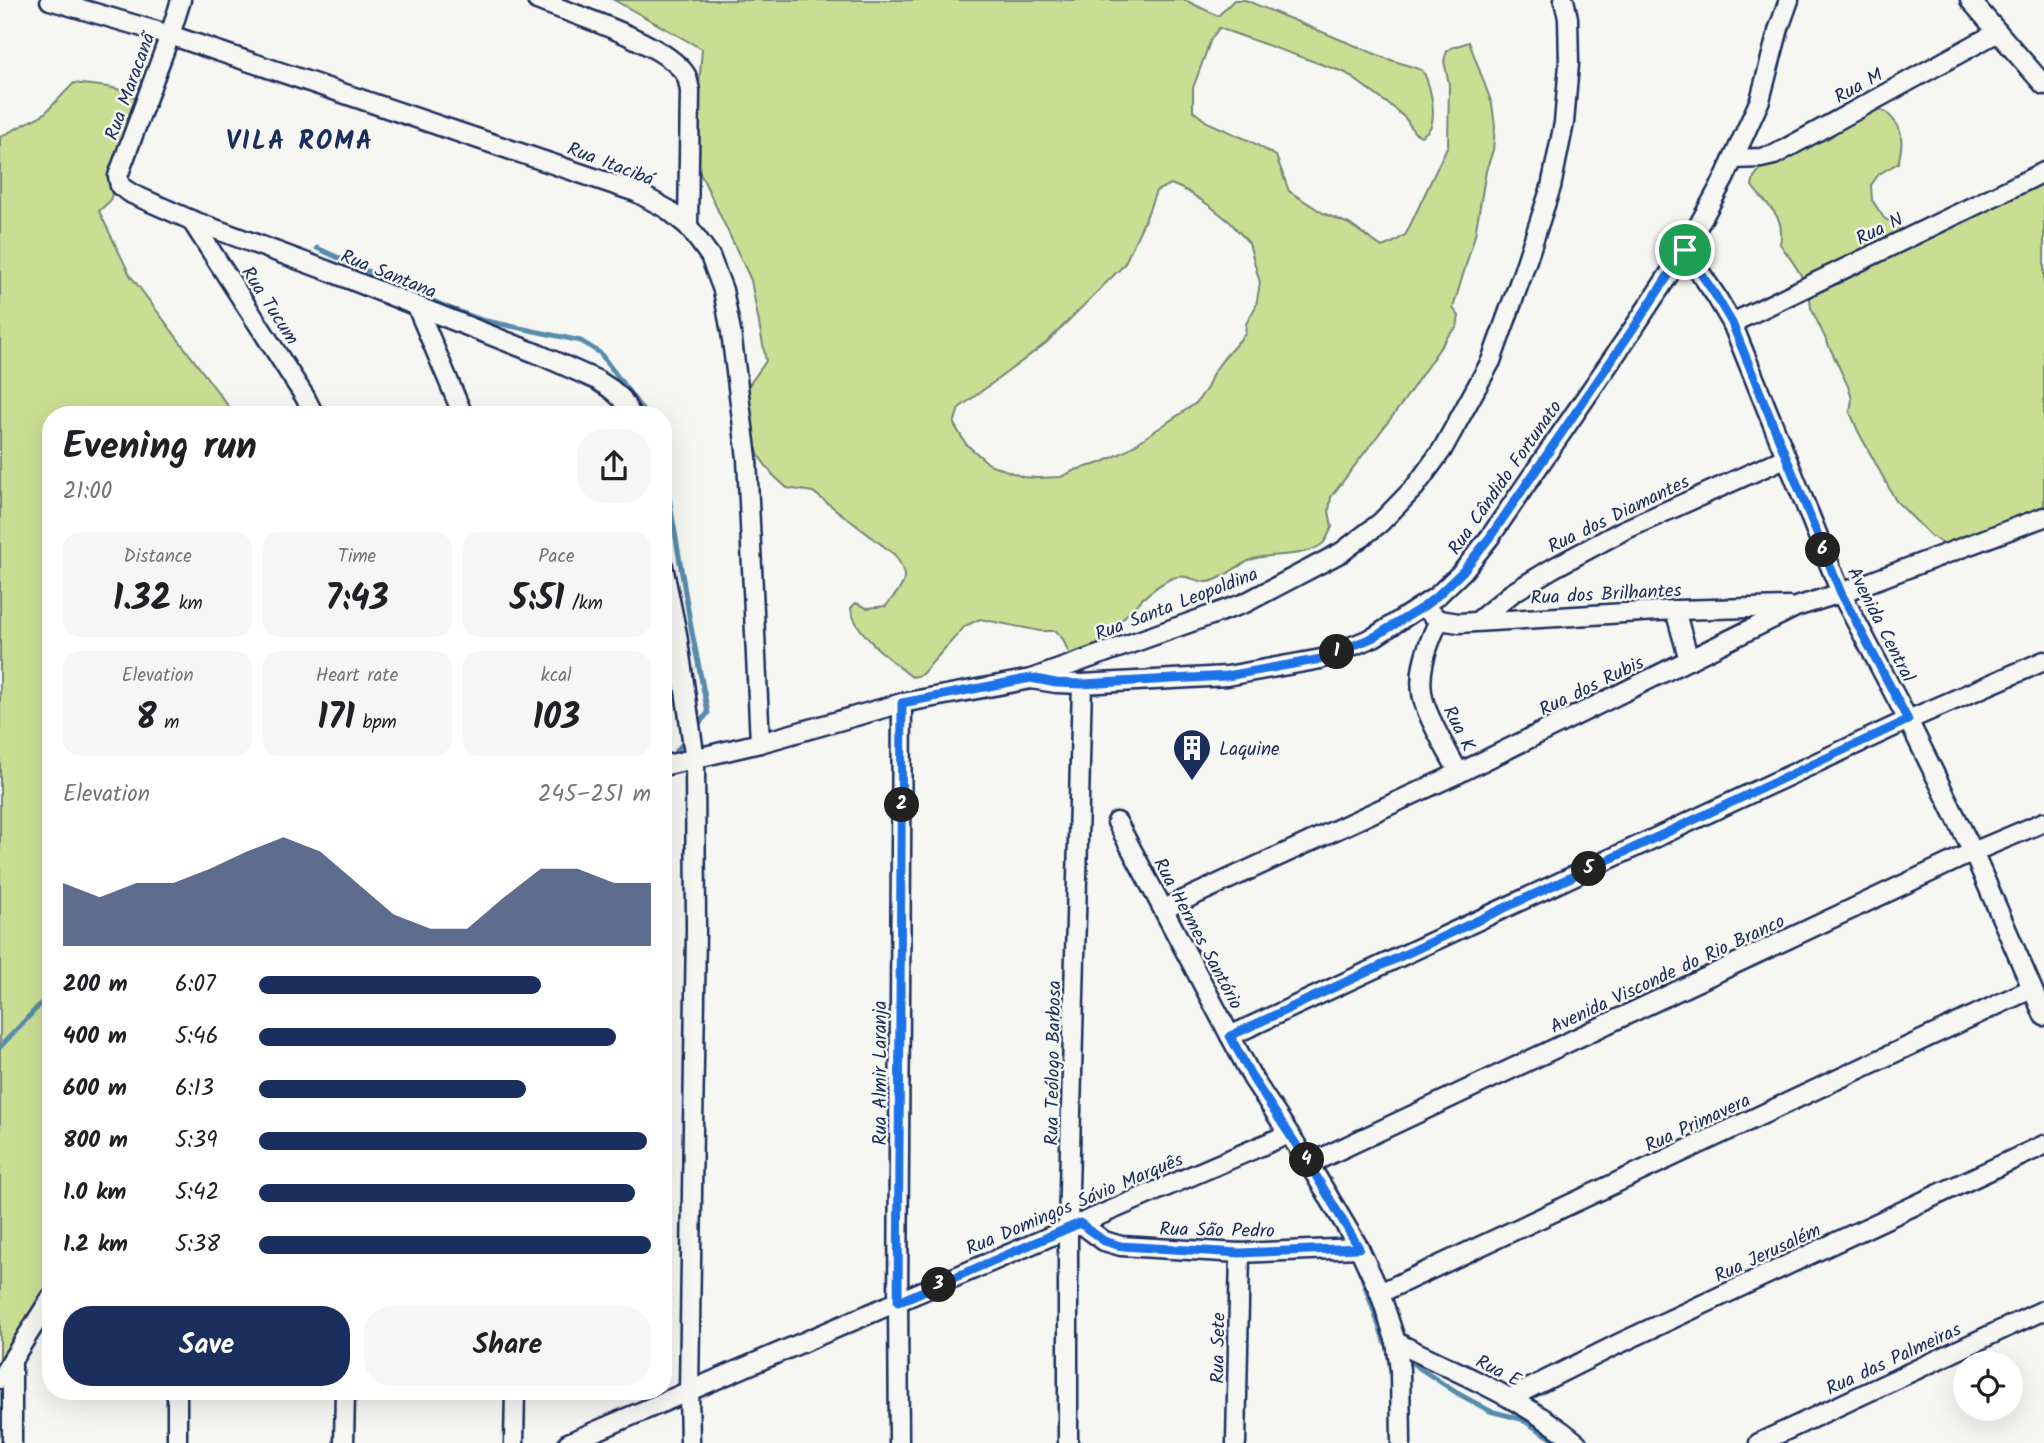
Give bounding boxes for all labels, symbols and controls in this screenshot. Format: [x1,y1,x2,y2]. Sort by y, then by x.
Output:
street label: Rua Maracanã [98,27,165,145]
street label: Rua M [1829,61,1889,112]
district label: VILA ROMA [226,121,374,163]
street label: Rua Itacibá [563,135,660,196]
street label: Rua N [1851,205,1909,254]
pin [1655,220,1715,280]
icon: arrive [1666,231,1704,269]
street label: Rua Santana [336,242,441,308]
street label: Rua Tucum [233,261,306,351]
street label: Rua Cândido Fortunato [1441,394,1570,562]
text: Evening run [63,418,257,478]
button: share [577,429,651,503]
street label: Rua dos Diamantes [1543,467,1695,562]
text: 21:00 [63,474,112,510]
pin: 6 [1806,532,1840,568]
text: 6 [1817,534,1828,564]
text: Distance [124,542,192,572]
text: Time [338,542,376,572]
text: Pace [538,542,574,572]
street label: Rua Santa Leopoldina [1091,560,1263,650]
street label: Avenida Central [1838,562,1922,688]
text: 1.32 [113,572,171,628]
text: 7:43 [325,572,389,628]
text: 5:51 [510,572,564,628]
street label: Rua dos Brilhantes [1530,576,1682,614]
text: km [171,589,203,619]
text: /km [564,589,603,619]
pin: 1 [1320,634,1354,670]
text: 1 [1334,636,1339,666]
street label: Rua dos Rubis [1534,648,1649,725]
text: Elevation [122,661,194,691]
text: Heart rate [316,661,398,691]
text: kcal [541,661,572,691]
text: 8 [136,691,157,747]
text: 171 [317,691,355,747]
text: 103 [532,691,580,747]
street label: Rua K [1434,701,1483,758]
text: m [157,708,179,738]
text: bpm [355,708,397,738]
building icon: Laquine [1171,727,1213,782]
place label: Laquine [1219,735,1280,765]
text: Elevation [63,777,150,813]
text: 245–251 m [538,777,651,813]
pin: 2 [884,788,920,822]
text: 2 [896,789,907,819]
pin: 5 [1572,852,1606,886]
street label: Rua Hermes Santório [1145,853,1250,1015]
text: 5 [1584,853,1593,883]
street label: Avenida Visconde do Rio Branco [1545,907,1790,1043]
text: 200 m [63,967,128,1003]
text: 6:07 [175,967,216,1003]
street label: Rua Teólogo Barbosa [1038,980,1070,1146]
street label: Rua Almir Laranja [866,1001,896,1145]
text: 400 m [63,1019,127,1055]
text: 5:46 [175,1019,218,1055]
text: 600 m [63,1071,127,1107]
text: 6:13 [175,1071,214,1107]
street label: Rua Primavera [1640,1086,1756,1161]
text: 800 m [63,1123,128,1159]
text: 5:39 [175,1123,217,1159]
pin: 4 [1290,1142,1324,1178]
text: 4 [1301,1144,1312,1174]
street label: Rua Domingos Sávio Marquês [962,1145,1188,1264]
text: 1.0 km [63,1175,126,1211]
text: 5:42 [175,1175,219,1211]
street label: Rua São Pedro [1159,1215,1275,1247]
street label: Rua Jerusalém [1710,1216,1826,1292]
text: 1.2 km [63,1227,128,1263]
text: 5:38 [175,1227,220,1263]
pin: 3 [922,1268,956,1302]
text: 3 [933,1269,944,1299]
button: Save [63,1306,350,1386]
button: Share [364,1306,651,1386]
street label: Rua Sete [1203,1312,1235,1384]
street label: Rua das Palmeiras [1821,1315,1966,1404]
street label: Rua E [1470,1348,1527,1396]
map controls [1953,1351,2023,1421]
button: locate [1953,1351,2023,1421]

